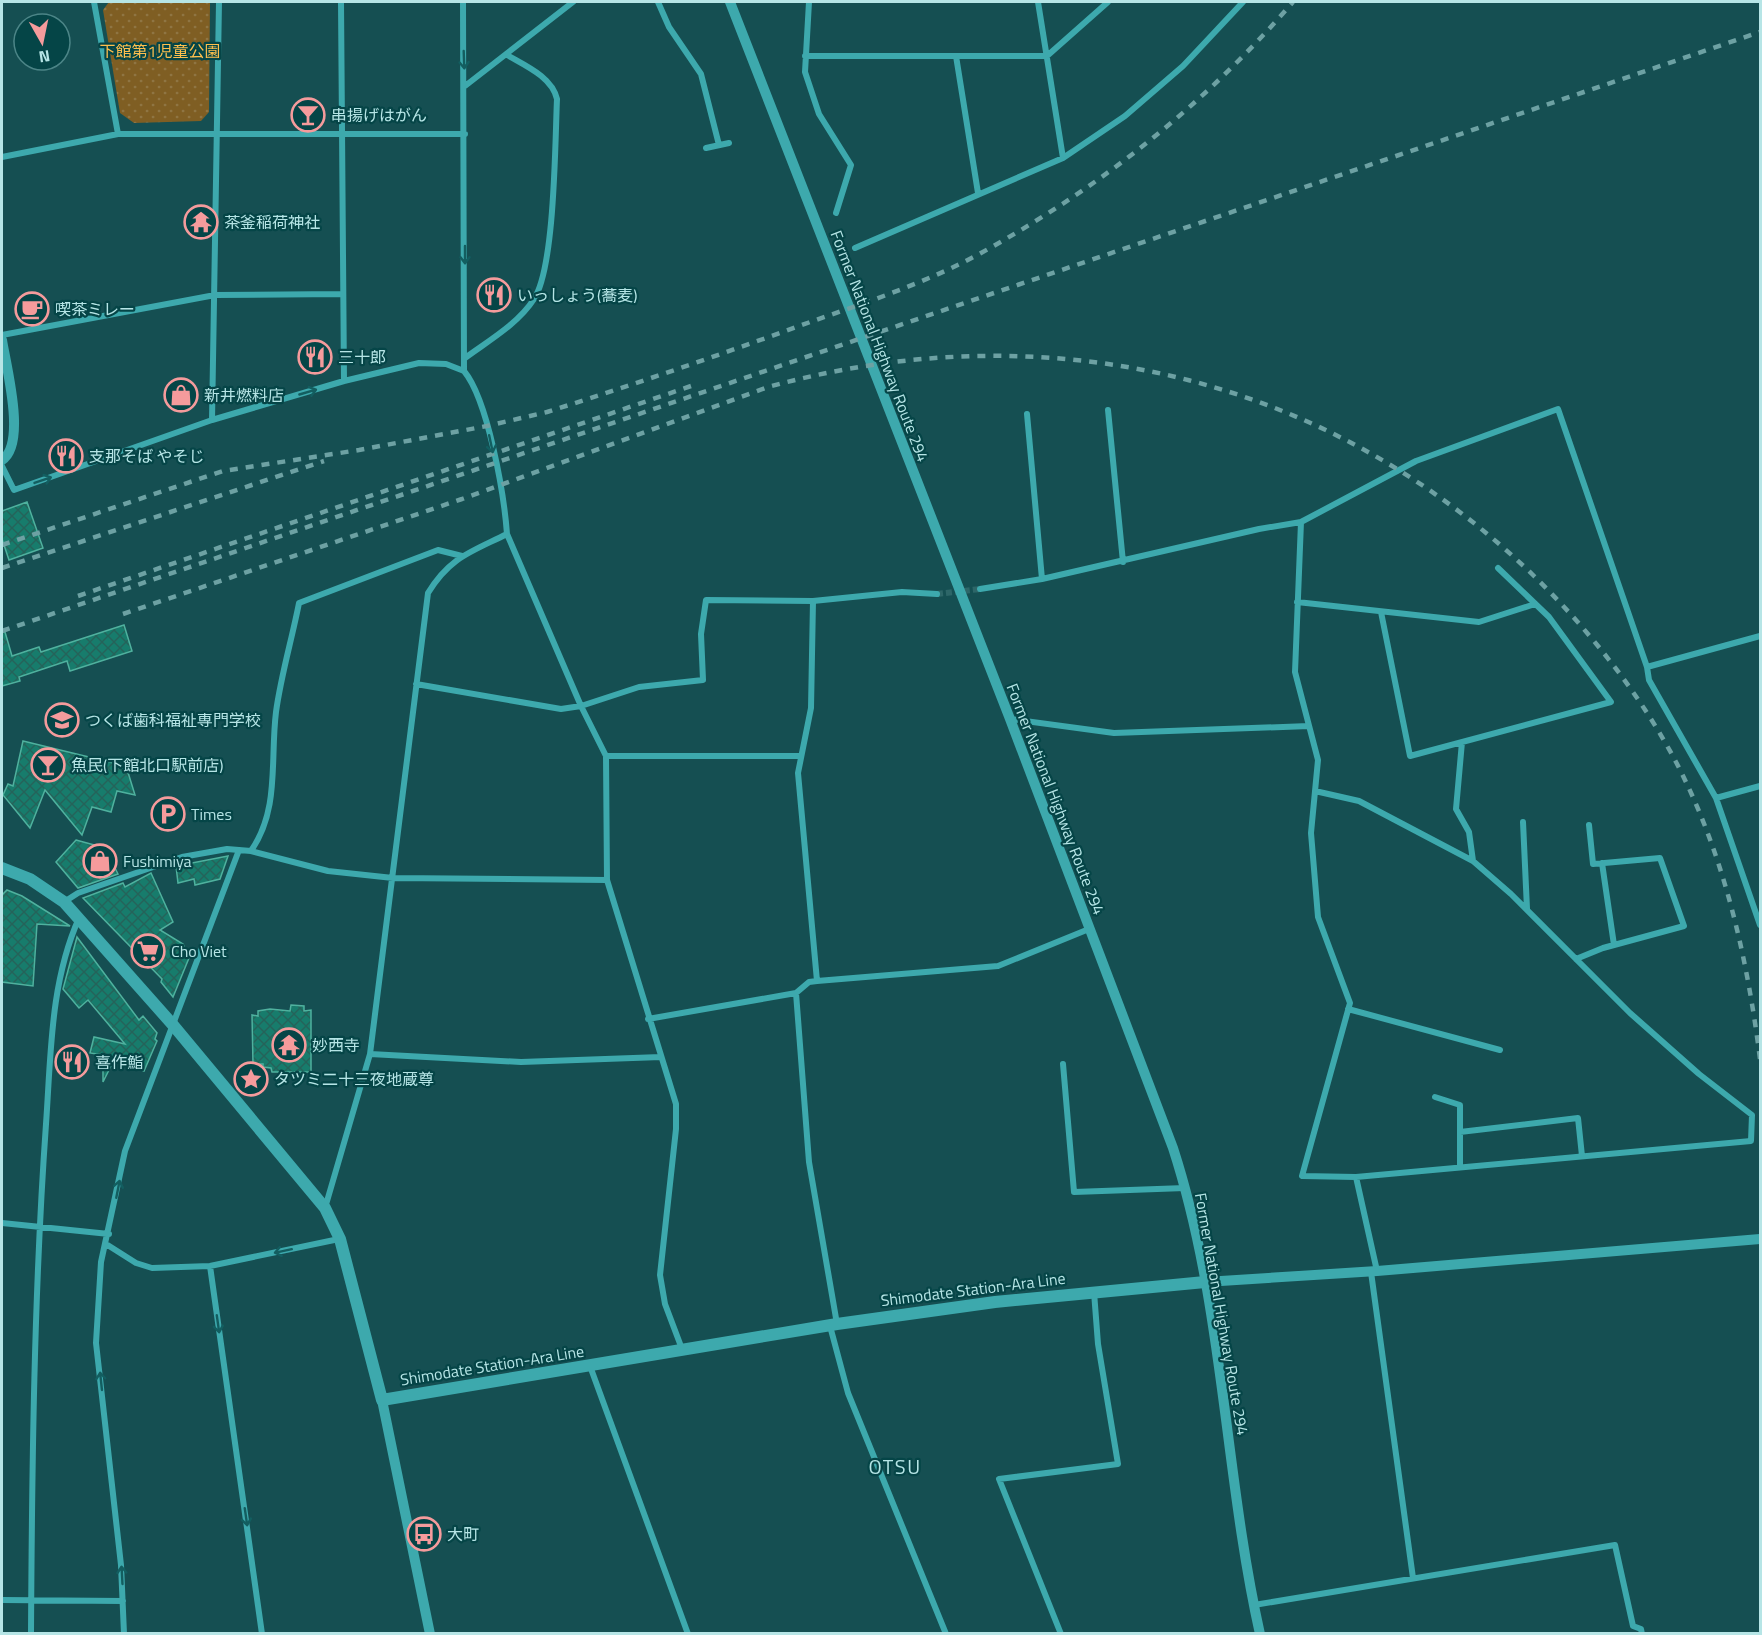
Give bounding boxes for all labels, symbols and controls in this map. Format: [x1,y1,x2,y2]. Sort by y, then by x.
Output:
north arrow [12,12,72,72]
park label: 下館第1児童公園 [100,39,220,63]
text: N [37,44,52,70]
one-way arrow [459,49,470,69]
bar icon: 串揚げはがん [290,97,326,133]
place label: 串揚げはがん [331,103,427,127]
temple icon: 茶釜稲荷神社 [183,204,219,240]
place label: 茶釜稲荷神社 [224,210,320,234]
street label: Former National Highway Route 294 [825,227,935,465]
one-way arrow [459,244,471,264]
restaurant icon: いっしょう(蕎麦) [476,277,512,313]
place label: いっしょう(蕎麦) [517,283,637,307]
cafe icon: 喫茶ミレー [14,291,50,327]
place label: 喫茶ミレー [55,297,135,321]
restaurant icon: 三十郎 [297,339,333,375]
place label: 三十郎 [338,345,386,369]
shop icon: 新井燃料店 [163,377,199,413]
place label: 新井燃料店 [204,383,284,407]
one-way arrow [298,386,317,397]
one-way arrow [486,434,497,453]
restaurant icon: 支那そば やそじ [48,438,84,474]
place label: 支那そば やそじ [89,444,205,468]
one-way arrow [33,474,52,485]
street label: Former National Highway Route 294 [1001,680,1111,918]
school or university icon: つくば歯科福祉専門学校 [44,702,80,738]
place label: つくば歯科福祉専門学校 [85,708,261,732]
bar icon: 魚民(下館北口駅前店) [30,747,66,783]
place label: 魚民(下館北口駅前店) [71,753,223,777]
parking icon: Times [150,796,186,832]
place label: Times [191,802,232,826]
shop icon: Fushimiya [82,843,118,879]
place label: Fushimiya [123,849,192,873]
supermarket icon: Cho Viet [130,933,166,969]
place label: Cho Viet [171,939,227,963]
temple icon: 妙西寺 [271,1027,307,1063]
place label: 妙西寺 [312,1033,360,1057]
restaurant icon: 喜作鮨 [54,1044,90,1080]
place label: 喜作鮨 [95,1050,143,1074]
place icon: タツミ二十三夜地蔵尊 [233,1061,269,1097]
place label: タツミ二十三夜地蔵尊 [274,1067,434,1091]
one-way arrow [113,1179,124,1199]
street label: Former National Highway Route 294 [1189,1191,1255,1437]
one-way arrow [273,1246,293,1257]
street label: Shimodate Station-Ara Line [879,1266,1067,1312]
one-way arrow [213,1313,224,1333]
street label: Shimodate Station-Ara Line [398,1339,586,1391]
one-way arrow [95,1372,106,1392]
district label: OTSU [868,1451,922,1482]
one-way arrow [240,1507,251,1526]
bus stop icon: 大町 [406,1516,442,1552]
place label: 大町 [447,1522,479,1546]
one-way arrow [116,1566,127,1586]

